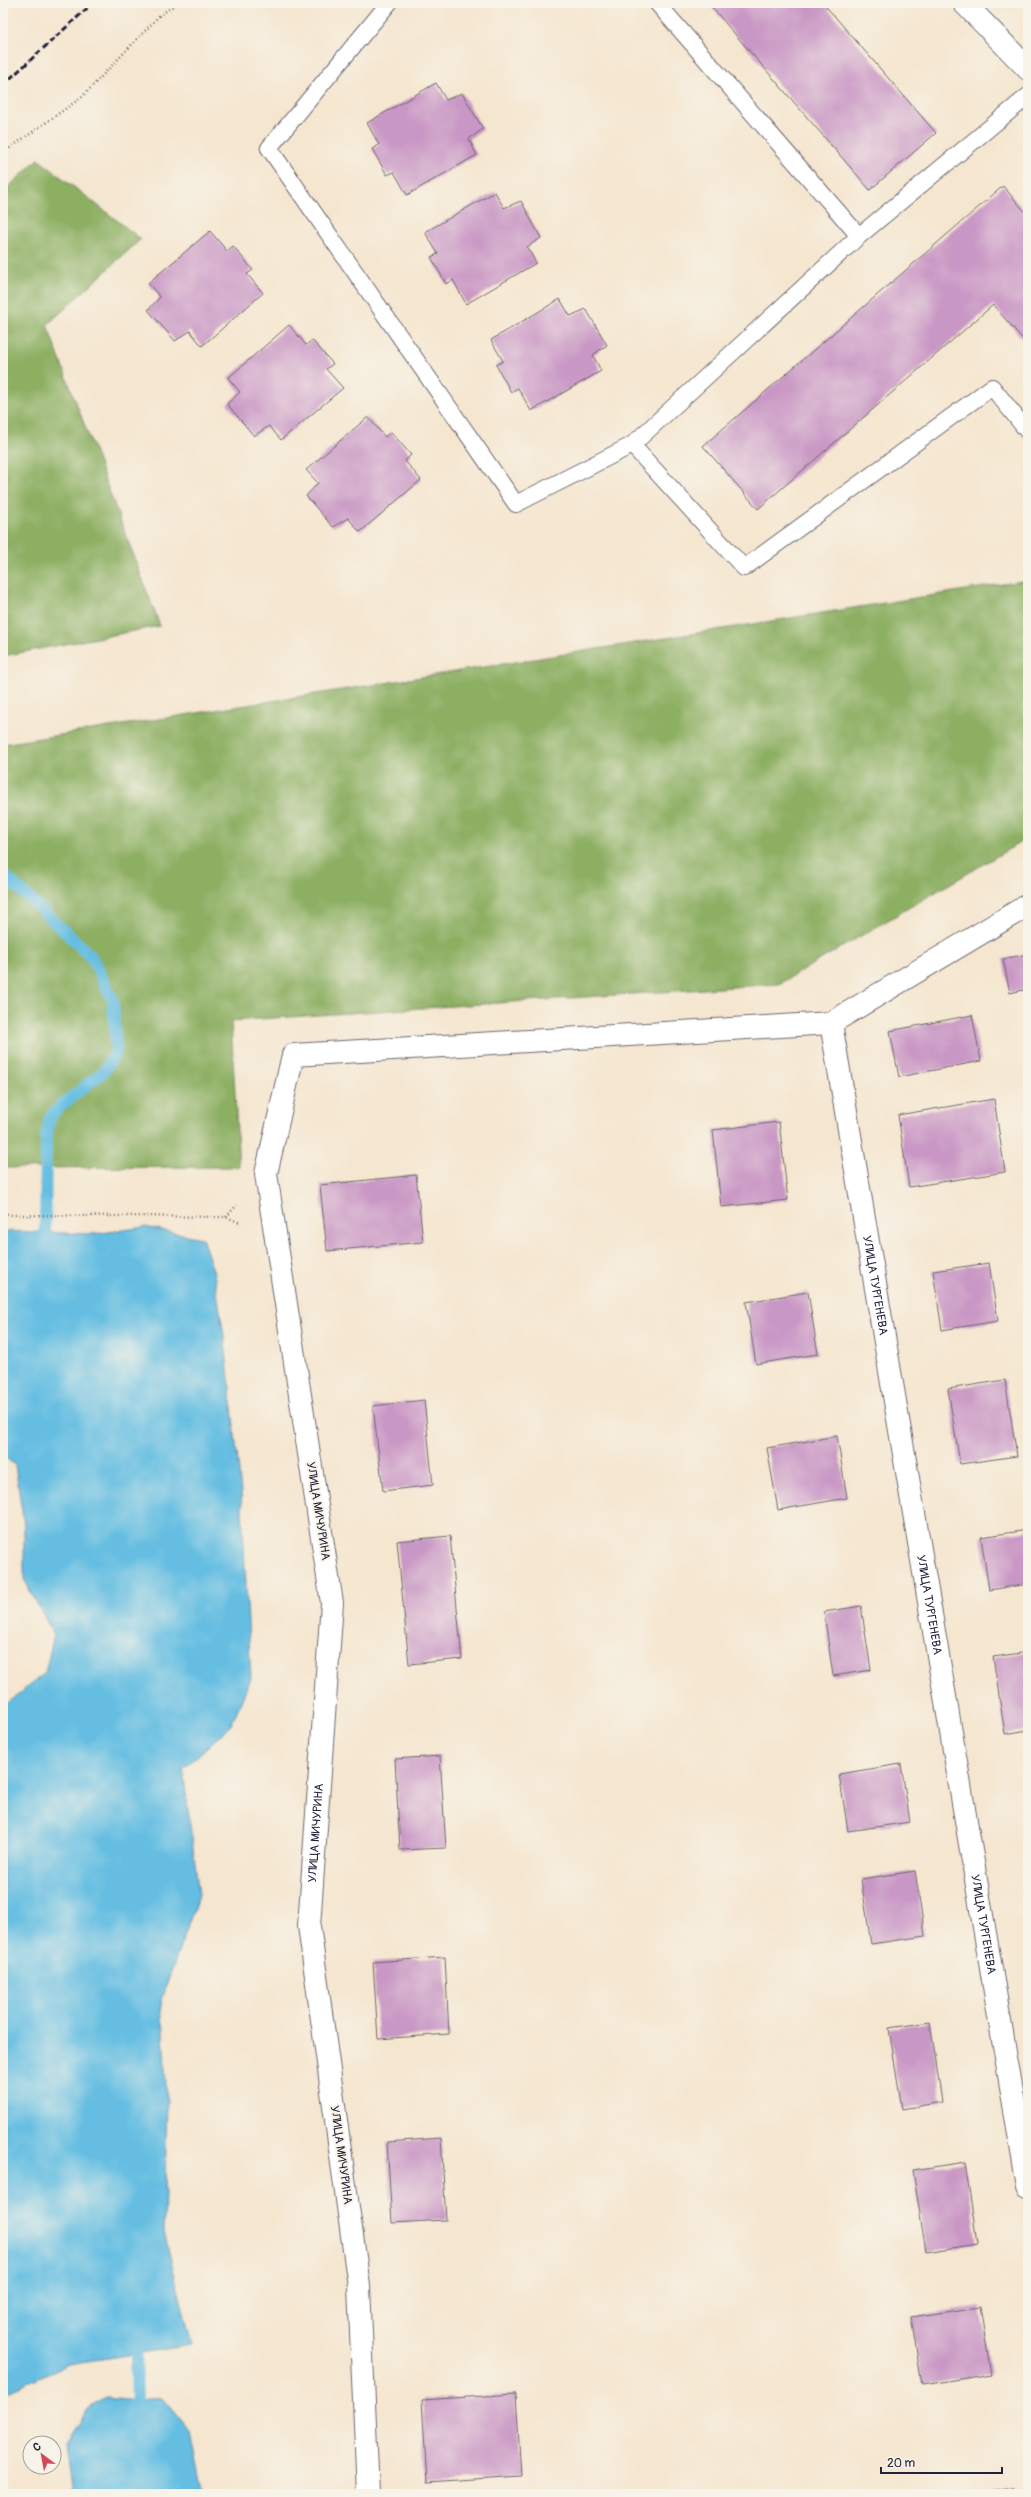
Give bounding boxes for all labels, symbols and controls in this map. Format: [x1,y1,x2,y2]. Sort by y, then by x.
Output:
street label: УЛИЦА ТУРГЕНЕВА [860,1234,891,1336]
street label: УЛИЦА МИЧУРИНА [303,1461,333,1561]
street label: УЛИЦА ТУРГЕНЕВА [914,1554,945,1656]
street label: УЛИЦА МИЧУРИНА [305,1783,327,1883]
street label: УЛИЦА ТУРГЕНЕВА [968,1873,999,1975]
street label: УЛИЦА МИЧУРИНА [327,2105,355,2205]
north arrow [22,2435,62,2475]
text: С [31,2440,43,2454]
scale bar [881,2449,1002,2475]
text: 20 m [887,2456,916,2471]

